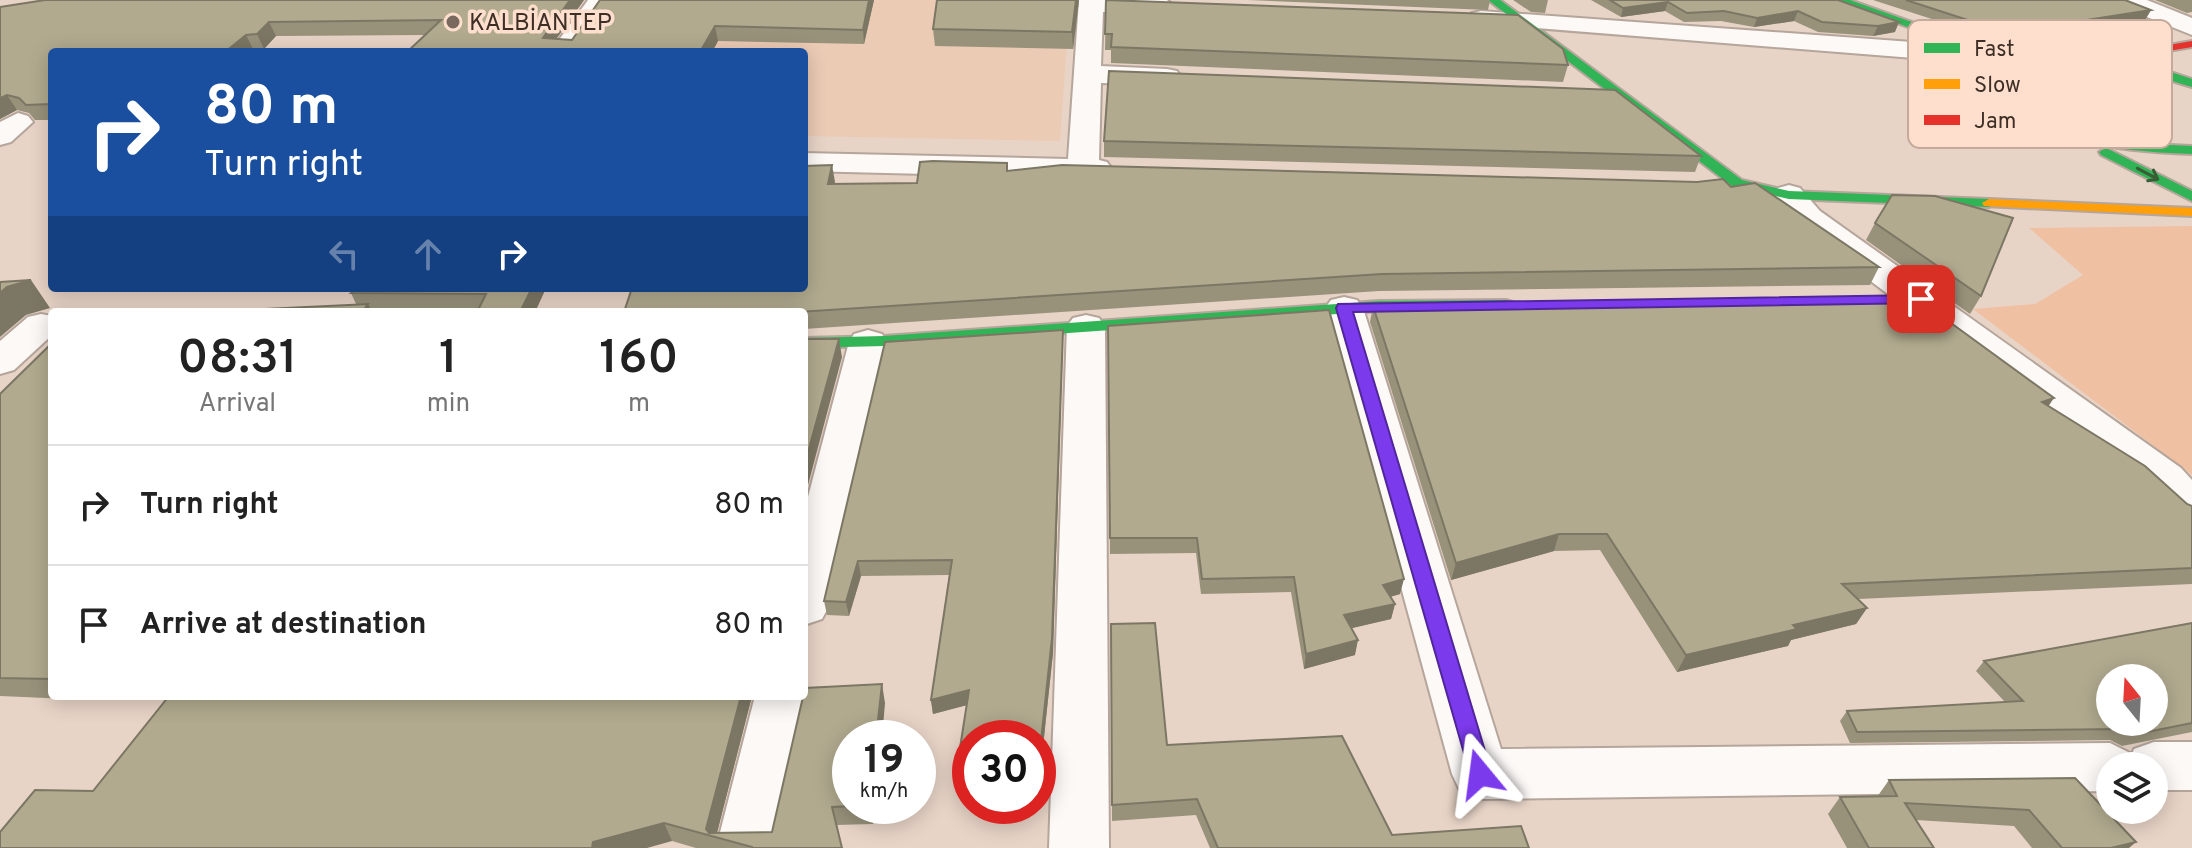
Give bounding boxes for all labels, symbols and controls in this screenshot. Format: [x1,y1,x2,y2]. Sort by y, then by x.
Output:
place label: KALBİANTEP [469,8,612,39]
marker: KALBİANTEP [444,13,462,31]
legend [1908,20,2172,148]
text: Fast [1974,37,2015,64]
text: Slow [1974,73,2021,100]
text: 80 m [204,74,338,144]
icon: right [72,80,176,184]
text: Jam [1974,109,2017,136]
text: Turn right [204,143,363,189]
one-way arrow [2135,167,2159,182]
icon: left [322,232,366,276]
icon: ahead [406,232,450,276]
icon: right [490,232,534,276]
pin [1887,265,1955,333]
icon: arrive [1899,277,1943,321]
text: 08:31 [177,330,297,390]
text: 1 [439,330,458,390]
text: 160 [599,330,679,390]
text: Arrival [199,388,276,421]
text: min [427,388,470,421]
text: m [628,388,650,421]
icon: right [72,483,116,527]
text: Turn right [140,487,278,524]
text: 80 m [714,487,784,524]
icon: arrive [72,603,116,647]
text: Arrive at destination [140,607,426,644]
text: 80 m [714,607,784,644]
north arrow [2096,664,2168,736]
map controls [2096,664,2168,824]
speed limit sign: 30 [952,720,1056,824]
position arrow [1438,732,1522,816]
text: 19 [864,737,904,787]
button: layers [2096,752,2168,824]
text: km/h [860,779,908,805]

